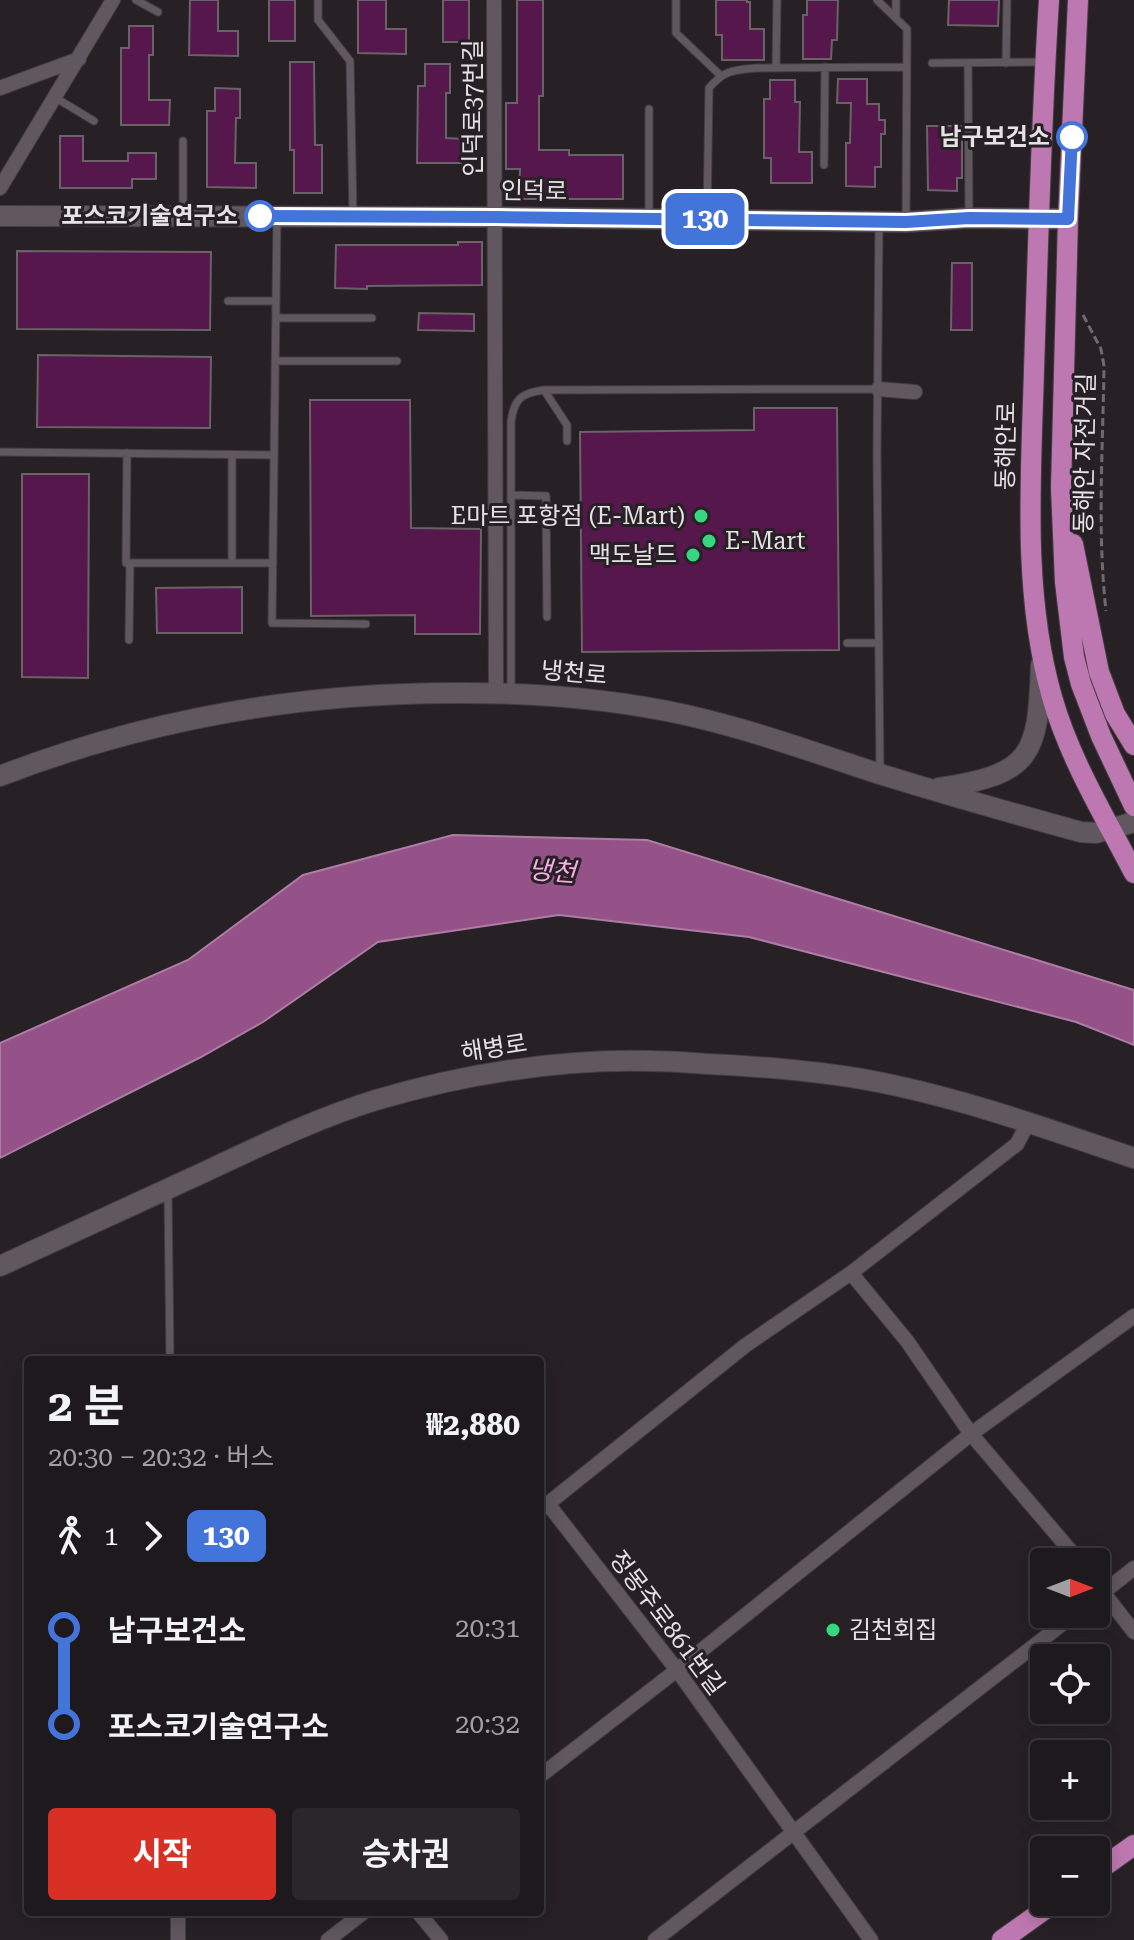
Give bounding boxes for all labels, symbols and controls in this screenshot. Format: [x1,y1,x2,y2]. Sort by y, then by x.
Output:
street label: 인덕로37번길 [459,39,487,177]
marker: 남구보건소 [1057,122,1087,152]
place label: 남구보건소 [940,123,1050,151]
street label: 인덕로 [501,176,567,206]
line badge: 130 [659,193,751,245]
marker: 포스코기술연구소 [245,201,275,231]
place label: 포스코기술연구소 [61,202,238,230]
text: 130 [681,202,729,235]
street label: 동해안 자전거길 [1070,372,1100,534]
street label: 동해안로 [991,402,1021,490]
place label: E마트 포항점 (E-Mart) [451,502,685,530]
marker: E마트 포항점 (E-Mart) [692,507,710,525]
place label: E-Mart [725,527,806,555]
marker: E-Mart [700,532,718,550]
place label: 맥도날드 [589,541,677,569]
marker: 맥도날드 [684,546,702,564]
street label: 냉천로 [540,656,608,690]
water label: 냉천 [527,854,580,888]
street label: 해병로 [459,1029,529,1067]
text: 2 분 [48,1380,124,1432]
text: ₩2,880 [426,1407,520,1442]
text: 20:30 – 20:32 · 버스 [48,1442,274,1472]
icon: walk [48,1514,92,1558]
icon: forward [131,1514,175,1558]
text: 130 [203,1519,250,1552]
text: 1 [104,1521,119,1551]
street label: 정몽주로861번길 [604,1546,730,1700]
north arrow [1030,1548,1110,1628]
map controls [1030,1548,1110,1916]
text: 남구보건소 [108,1613,246,1648]
text: 20:31 [455,1613,520,1643]
place label: 김천회집 [849,1616,937,1644]
marker: 김천회집 [824,1621,842,1639]
button: locate [1030,1644,1110,1724]
text: 포스코기술연구소 [108,1709,329,1744]
text: 20:32 [455,1709,520,1739]
button: + [1030,1740,1110,1820]
button: 시작 [48,1808,276,1900]
button: 승차권 [292,1808,520,1900]
button: − [1030,1836,1110,1916]

